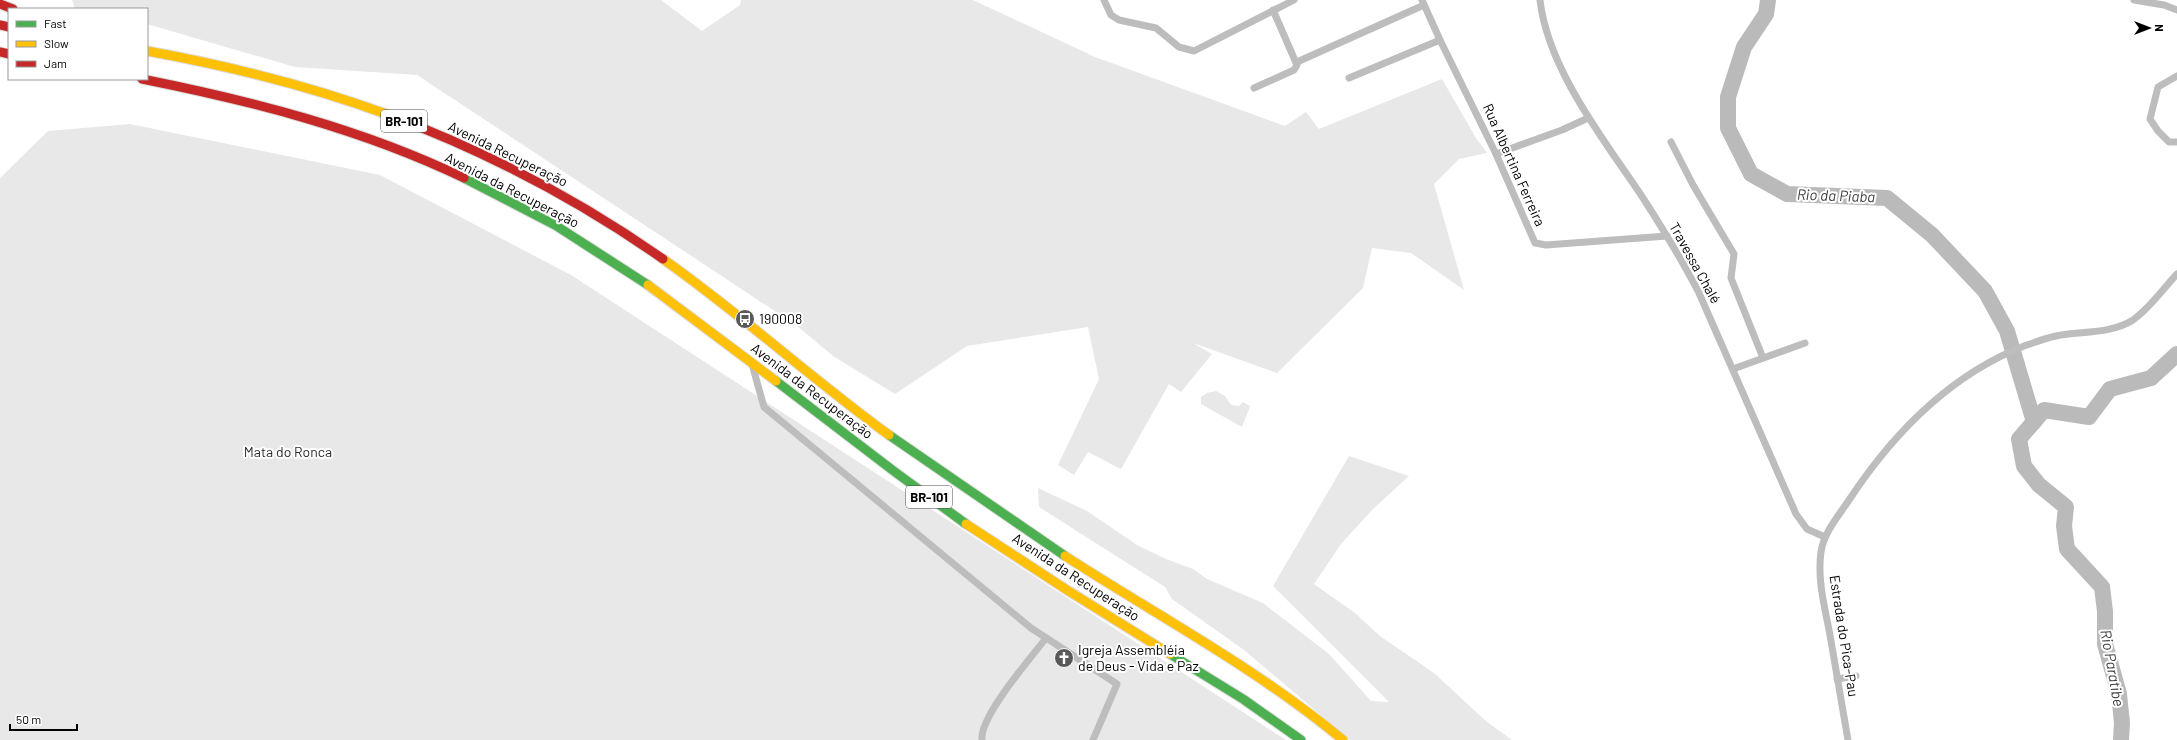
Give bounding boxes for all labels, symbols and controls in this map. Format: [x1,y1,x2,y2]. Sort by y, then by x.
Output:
legend [8,8,148,80]
north arrow [2129,8,2169,48]
text: Fast [44,16,67,30]
text: N [2153,24,2166,32]
text: Slow [44,36,69,50]
text: Jam [44,56,67,70]
street label: Rua Albertina Ferreira [1480,101,1549,229]
road number: BR-101 [381,110,427,132]
street label: Avenida Recuperação [446,117,571,190]
street label: Avenida da Recuperação [442,148,582,231]
water label: Rio da Piaba [1797,185,1876,205]
street label: Travessa Chalé [1666,219,1725,306]
bus stop icon: 190008 [734,308,756,330]
place label: 190008 [759,310,802,327]
street label: Avenida da Recuperação [748,339,877,442]
park label: Mata do Ronca [244,443,332,460]
road number: BR-101 [906,486,952,508]
street label: Avenida da Recuperação [1009,529,1143,624]
street label: Estrada do Pica-Pau [1826,574,1863,698]
water label: Rio Paratibe [2097,628,2129,708]
place label: Igreja Assembléia de Deus - Vida e Paz [1078,641,1199,674]
church icon: Igreja Assembléia de Deus - Vida e Paz [1053,647,1075,669]
scale bar [10,706,77,732]
text: 50 m [16,712,41,726]

